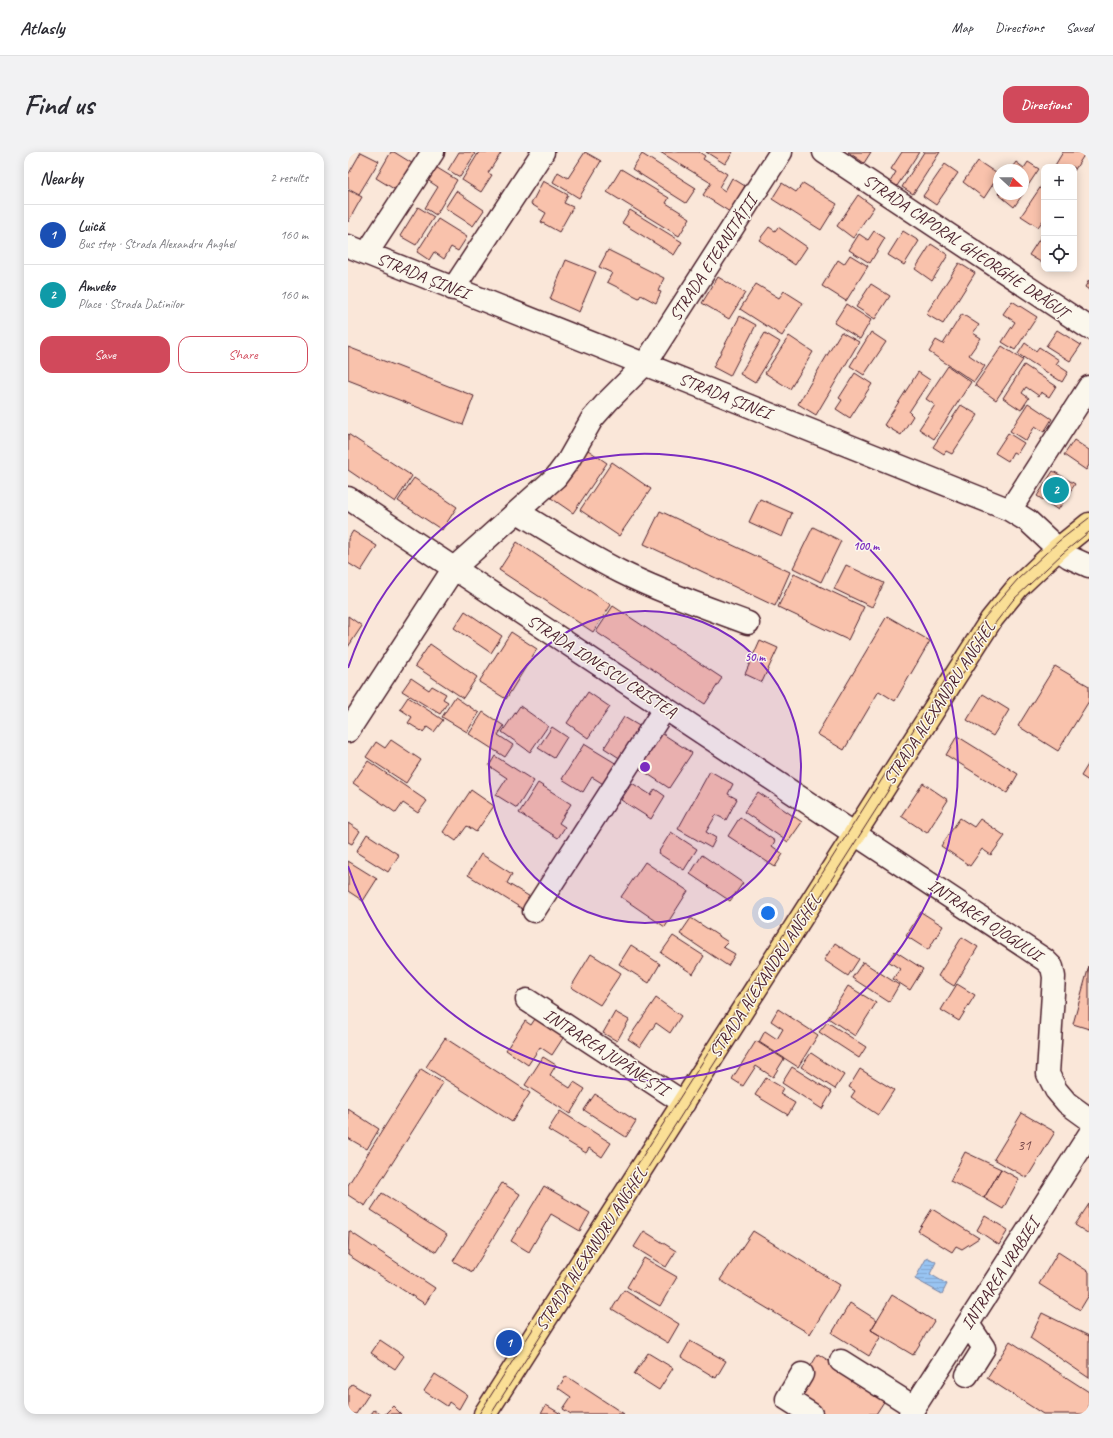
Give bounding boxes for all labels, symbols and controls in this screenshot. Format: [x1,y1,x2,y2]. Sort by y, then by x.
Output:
text: Atlasly [20,16,64,40]
text: Map [952,19,973,36]
text: Directions [995,19,1044,36]
text: Saved [1066,19,1093,36]
button: Directions [1003,86,1089,123]
text: Find us [24,87,94,122]
north arrow [993,164,1029,200]
map controls [1041,164,1077,272]
button: + [1041,164,1077,200]
text: Nearby [40,168,83,189]
street label: STRADA CAPORAL GHEORGHE DRĂGUȚ [859,169,1075,324]
text: 2 results [270,170,308,186]
street label: STRADA ETERNITĂȚII [665,188,764,325]
button: − [1041,200,1077,236]
text: Luică [78,217,104,236]
text: 1 [50,227,56,243]
text: 160 m [280,227,308,243]
text: Bus stop · Strada Alexandru Anghel [78,236,235,252]
button: locate [1041,236,1077,272]
street label: STRADA ȘINEI [374,248,475,305]
text: Amveko [78,277,115,296]
text: 2 [50,287,56,303]
text: 160 m [280,287,308,303]
text: Place · Strada Datinilor [78,296,184,312]
button: Save [40,336,170,373]
button: Share [178,336,308,373]
street label: STRADA ȘINEI [676,368,777,425]
pin: 2 [1043,475,1069,505]
text: 100 m [853,538,880,554]
street label: STRADA IONESCU CRISTEA [523,610,681,722]
street label: STRADA ALEXANDRU ANGHEL [878,617,1000,789]
text: 50 m [745,649,766,665]
centre of rings [638,760,652,774]
street label: INTRAREA OJOGULUI [924,874,1049,968]
street label: STRADA ALEXANDRU ANGHEL [704,890,826,1062]
your location [758,903,778,923]
street label: INTRAREA JUPÂNEȘTI [540,1004,676,1102]
house number: 31 [1017,1136,1032,1155]
street label: STRADA ALEXANDRU ANGHEL [530,1163,652,1335]
street label: INTRAREA VRABIEI [956,1211,1046,1334]
pin: 1 [496,1328,522,1358]

